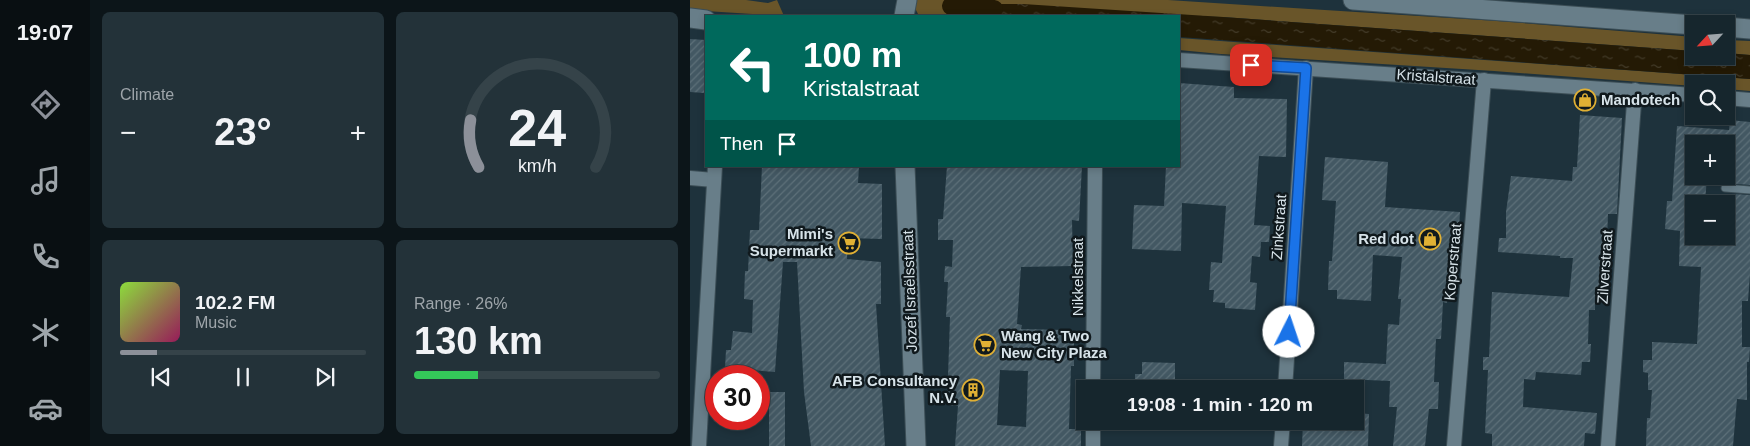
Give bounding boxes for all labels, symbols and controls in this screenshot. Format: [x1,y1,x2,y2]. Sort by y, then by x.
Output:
north arrow [1685,15,1735,65]
map controls [1685,15,1735,245]
text: 19:07 [17,20,73,45]
icon: left [720,35,785,100]
text: 100 m [803,35,902,74]
pin [1230,44,1272,86]
icon: arrive [1237,51,1265,79]
street label: Kristalstraat [1396,65,1477,88]
button: search [1685,75,1735,125]
text: Kristalstraat [803,76,919,101]
text: Climate [120,86,174,103]
icon: directions [28,87,63,122]
shop icon: Mandotech [1573,88,1597,112]
place label: Mandotech [1601,91,1680,108]
text: 24 [508,99,566,157]
text: 23° [214,111,272,153]
text: − [120,117,136,148]
text: + [350,117,366,148]
icon: arrive [773,130,801,158]
text: Then [720,133,763,154]
button: + [1685,135,1735,185]
text: km/h [518,156,556,176]
icon: music [28,163,63,198]
street label: Zinkstraat [1268,193,1289,260]
button: − [1685,195,1735,245]
street label: Koperstraat [1441,222,1464,301]
place label: Mimi's Supermarkt [750,225,833,259]
shop icon: Red dot [1418,227,1442,251]
street label: Jozef Israëlsstraat [899,229,920,352]
street label: Zilverstraat [1593,229,1616,305]
place label: Red dot [1358,230,1414,247]
supermarket icon: Mimi's Supermarkt [837,231,861,255]
street label: Nikkelstraat [1069,237,1086,316]
icon: phone [28,239,63,274]
text: 102.2 FM [195,292,275,313]
text: Range · 26% [414,295,507,312]
position arrow [1262,305,1314,357]
text: Music [195,314,237,331]
icon: climate [28,315,63,350]
text: 130 km [414,320,543,362]
place label: Wang & Two New City Plaza [1001,327,1108,361]
supermarket icon: Wang & Two New City Plaza [973,333,997,357]
icon: previous [147,363,175,391]
icon: pause [229,363,257,391]
icon: next [311,363,339,391]
speed limit sign: 30 [705,365,770,430]
place label: AFB Consultancy N.V. [832,372,958,406]
building icon: AFB Consultancy N.V. [961,378,985,402]
icon: car [28,391,63,426]
text: 19:08 · 1 min · 120 m [1127,394,1313,415]

